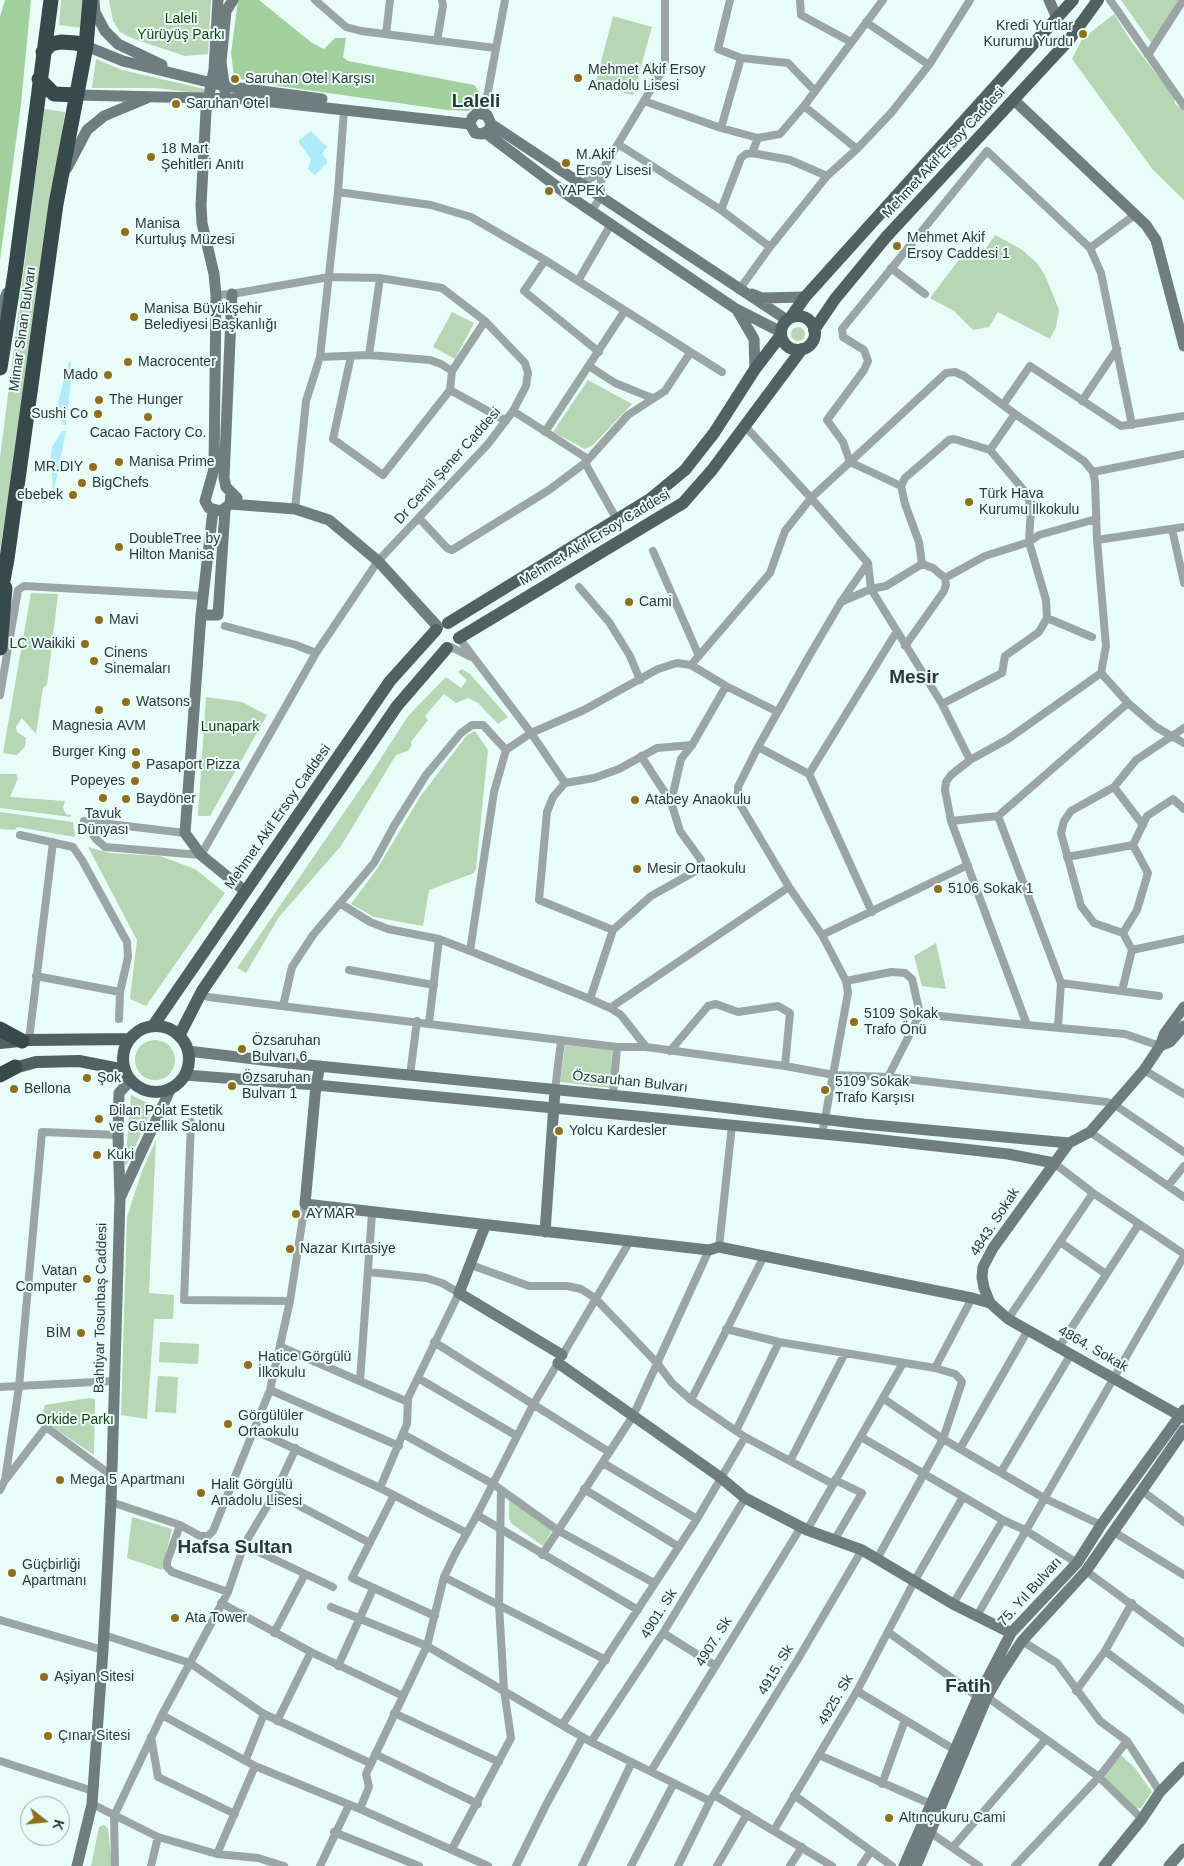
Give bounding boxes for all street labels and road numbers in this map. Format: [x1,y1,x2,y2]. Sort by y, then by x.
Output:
street label: Mehmet Akif Ersoy Caddesi [879,84,1009,222]
street label: Mimar Sinan Bulvarı [6,265,40,393]
street label: Dr Cemil Şener Caddesi [391,404,505,528]
street label: Mehmet Akif Ersoy Caddesi [517,486,673,590]
street label: Mehmet Akif Ersoy Caddesi [222,741,334,893]
street label: Özsaruhan Bulvarı [571,1068,689,1096]
street label: 4843. Sokak [967,1185,1023,1259]
street label: Bahtiyar Tosunbaş Caddesi [91,1223,111,1393]
street label: 4864. Sokak [1055,1322,1131,1376]
street label: 75. Yıl Bulvarı [995,1554,1065,1630]
street label: 4901. Sk [637,1586,681,1642]
street label: 4907. Sk [692,1614,736,1670]
street label: 4915. Sk [755,1642,797,1698]
street label: 4925. Sk [815,1672,857,1728]

